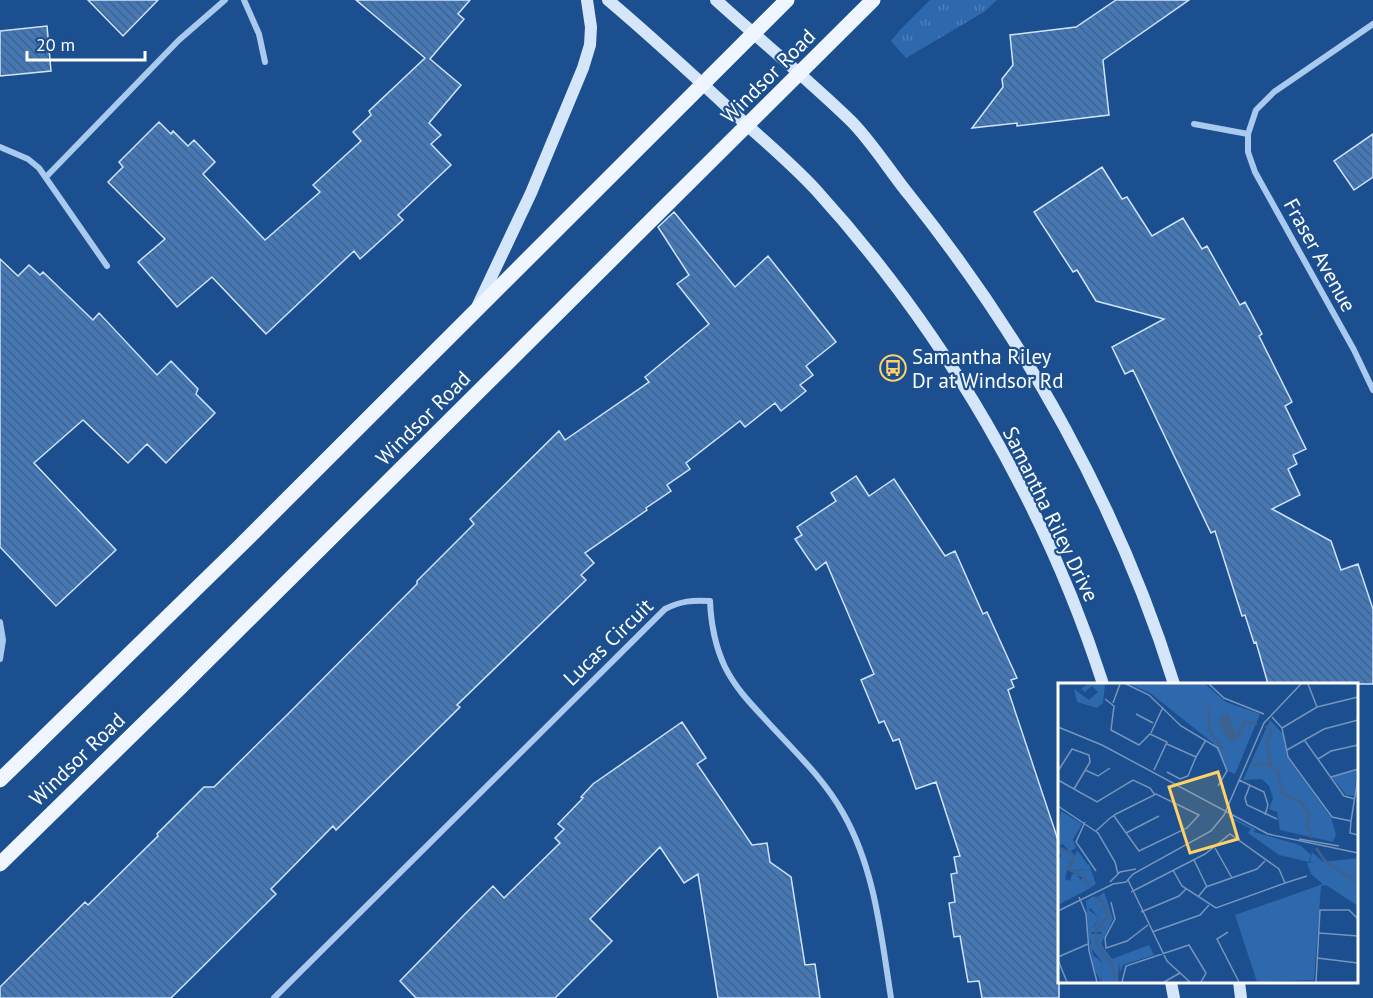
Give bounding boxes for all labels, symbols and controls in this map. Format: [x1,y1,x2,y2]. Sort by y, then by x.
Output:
street label: Windsor Road [715,23,821,129]
scale bar [27,24,146,62]
text: 20 m [36,33,75,56]
street label: Fraser Avenue [1278,194,1362,316]
place label: Samantha Riley Dr at Windsor Rd [912,343,1064,394]
bus stop icon: Samantha Riley Dr at Windsor Rd [878,353,908,383]
street label: Windsor Road [370,365,476,471]
street label: Samantha Riley Drive [997,422,1105,606]
street label: Lucas Circuit [557,593,659,691]
inset map [1058,683,1358,983]
street label: Windsor Road [23,707,131,811]

